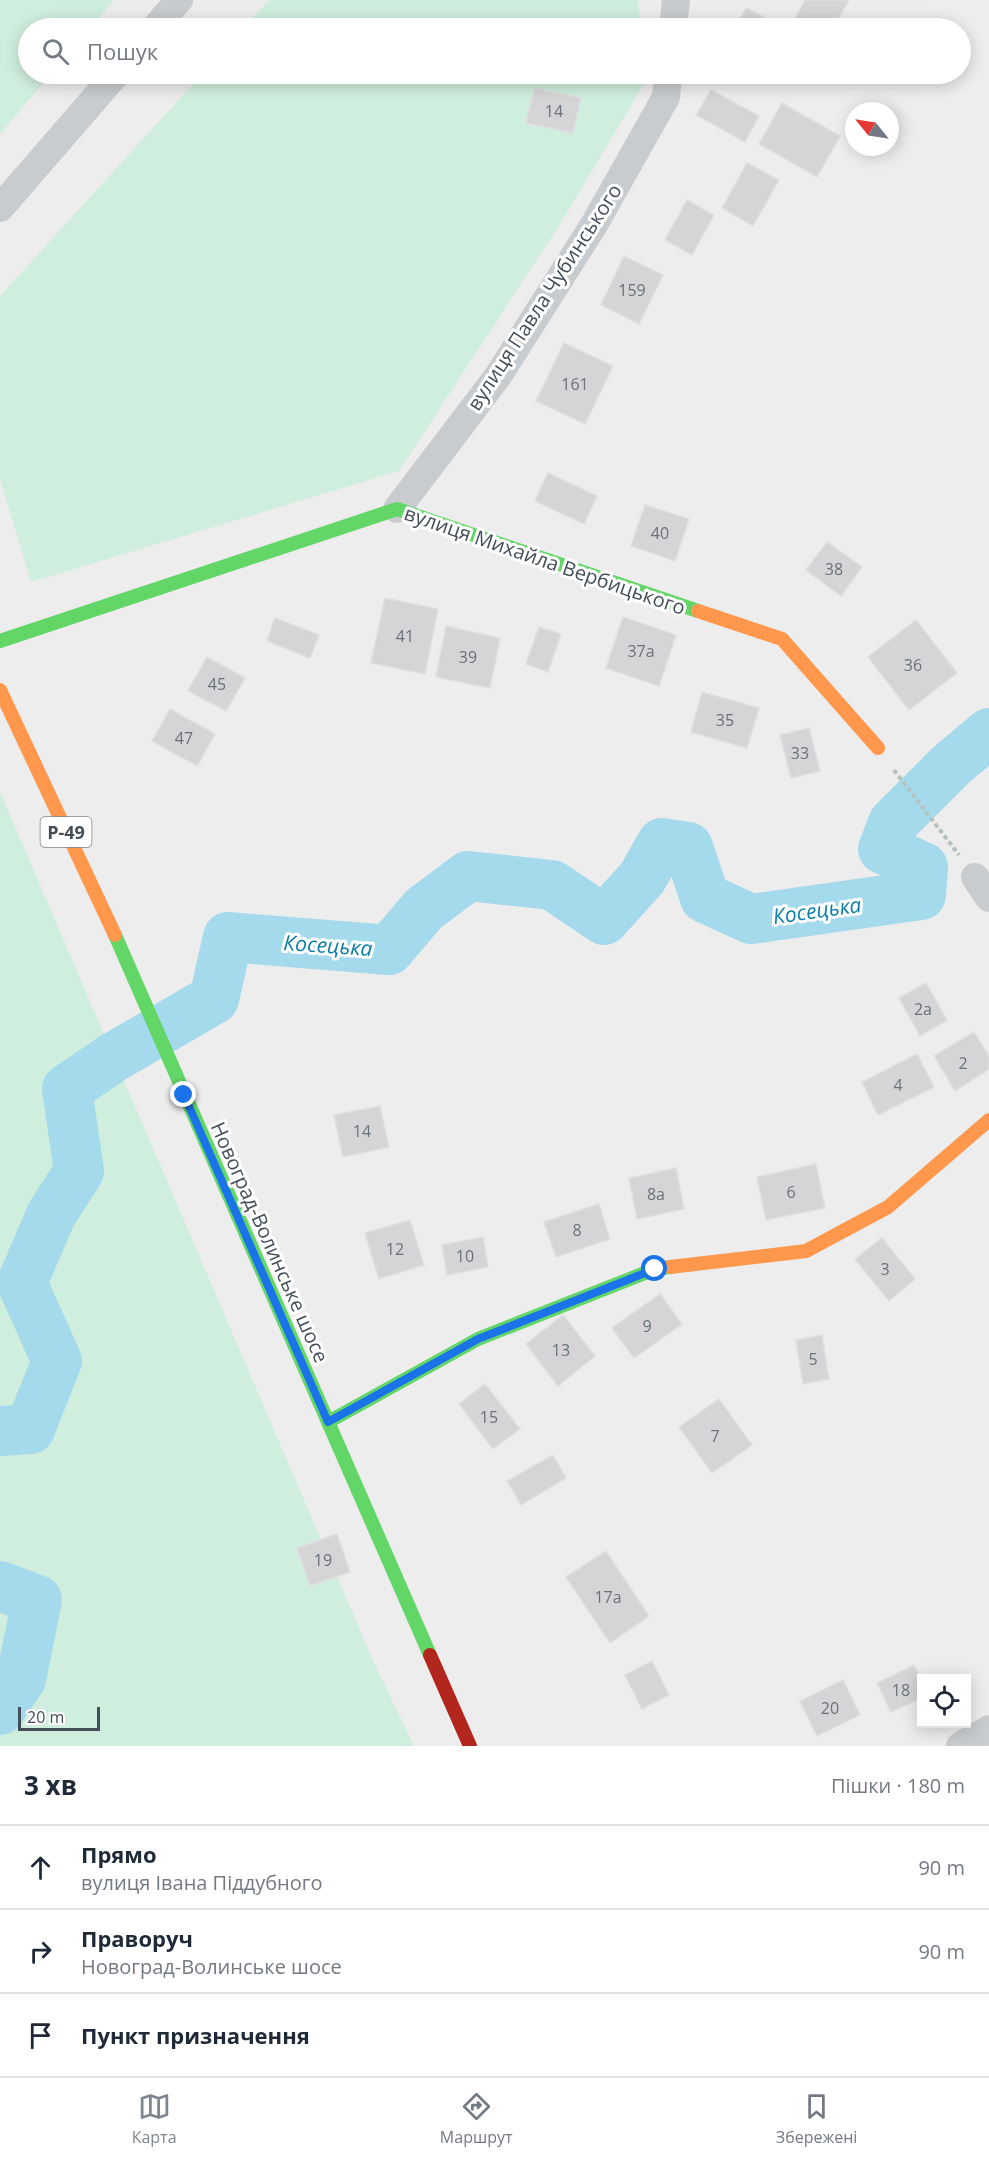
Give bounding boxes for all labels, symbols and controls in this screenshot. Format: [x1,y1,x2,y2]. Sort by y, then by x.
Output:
search box [18,18,971,84]
icon: search [39,35,72,68]
text: Пошук [87,36,158,66]
house number: 14 [545,100,563,122]
north arrow [845,102,899,156]
street label: вулиця Павла Чубинського [461,179,627,415]
house number: 159 [618,279,646,301]
house number: 161 [561,373,589,395]
street label: вулиця Михайла Вербицького [401,499,689,621]
house number: 40 [651,522,669,544]
house number: 38 [825,558,843,580]
house number: 41 [396,625,414,647]
house number: 37а [627,640,655,662]
house number: 39 [459,646,477,668]
house number: 36 [904,654,922,676]
house number: 45 [208,673,226,695]
house number: 35 [716,709,734,731]
house number: 47 [175,727,193,749]
house number: 33 [791,742,809,764]
road number: Р-49 [40,817,92,847]
water label: Косецька [771,890,863,930]
water label: Косецька [283,928,373,962]
house number: 2а [914,998,932,1020]
house number: 2 [958,1052,968,1074]
house number: 4 [893,1074,903,1096]
route end [170,1081,196,1107]
street label: Новоград-Волинське шосе [205,1117,335,1367]
house number: 14 [353,1120,371,1142]
house number: 6 [786,1181,796,1203]
house number: 8а [647,1183,665,1205]
house number: 8 [572,1219,582,1241]
house number: 12 [386,1238,404,1260]
house number: 10 [456,1245,474,1267]
route start [641,1255,667,1281]
house number: 3 [880,1258,890,1280]
house number: 9 [642,1315,652,1337]
house number: 13 [552,1339,570,1361]
house number: 5 [808,1348,818,1370]
house number: 15 [480,1406,498,1428]
house number: 7 [710,1425,720,1447]
house number: 19 [314,1549,332,1571]
house number: 17а [594,1586,622,1608]
map controls [917,1674,971,1728]
button: locate [917,1674,971,1728]
house number: 18 [892,1679,910,1701]
house number: 20 [821,1697,839,1719]
scale bar [18,1704,100,1732]
text: 20 m [27,1706,64,1728]
text: 3 хв [24,1767,77,1803]
text: Пішки · 180 m [831,1772,965,1799]
text: Прямо [81,1839,157,1869]
icon: ahead [24,1851,57,1884]
text: 90 m [918,1854,965,1881]
text: вулиця Івана Піддубного [81,1869,322,1896]
text: Праворуч [81,1923,193,1953]
icon: right [24,1935,57,1968]
text: 90 m [918,1938,965,1965]
text: Новоград-Волинське шосе [81,1953,342,1980]
icon: arrive [24,2019,57,2052]
text: Пункт призначення [81,2020,310,2050]
tab: Карта [132,2090,177,2148]
tab: Маршрут [440,2090,512,2148]
tab: Збережені [776,2090,857,2148]

